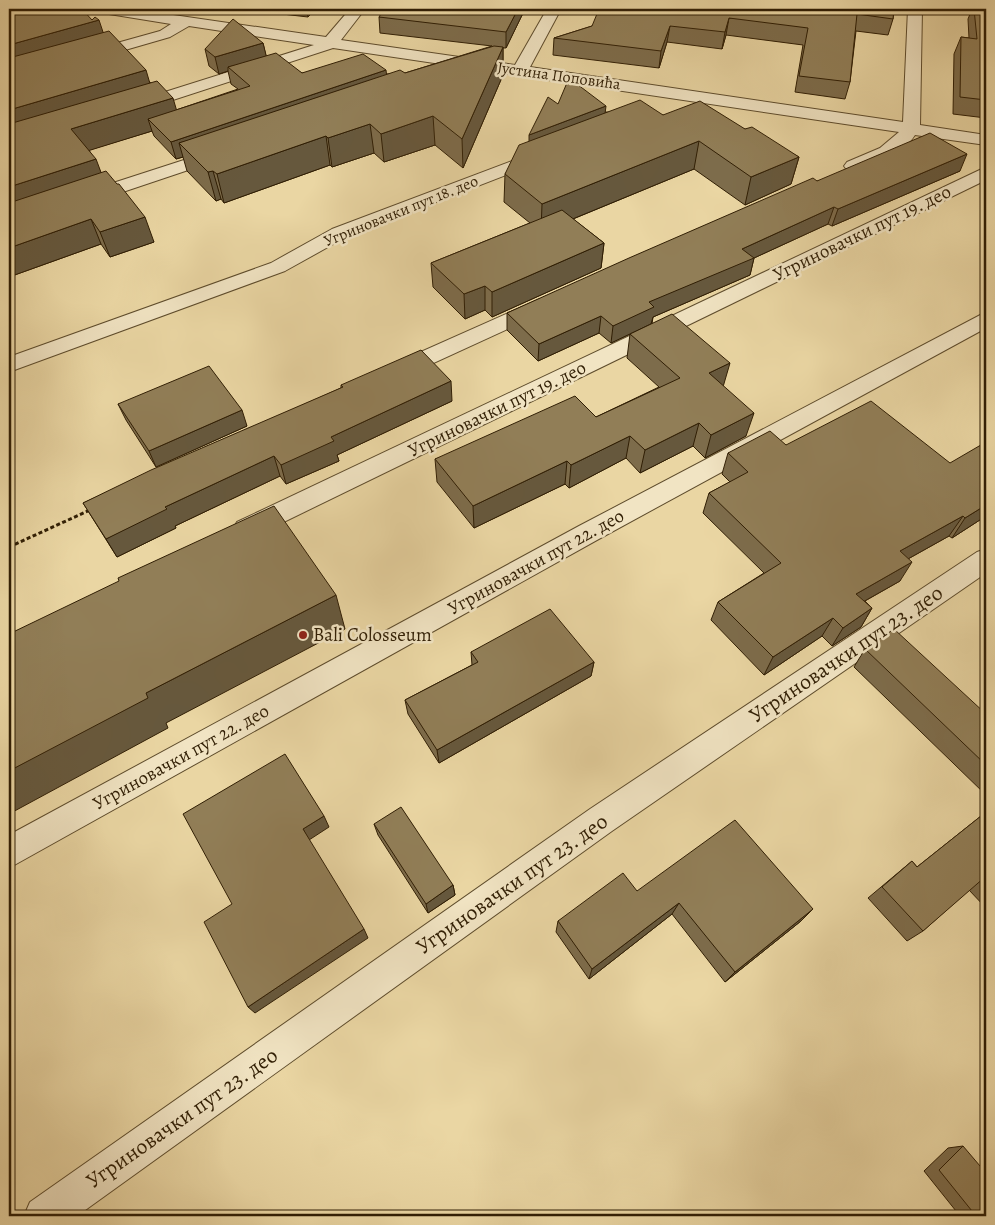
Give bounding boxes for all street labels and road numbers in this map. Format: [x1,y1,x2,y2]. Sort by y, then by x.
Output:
street label: Јустина Поповића [496,56,623,96]
street label: Угриновачки пут 18. део [320,170,482,252]
street label: Угриновачки пут 19. део [769,179,955,287]
street label: Угриновачки пут 19. део [404,355,590,463]
street label: Угриновачки пут 22. део [443,503,629,621]
street label: Угриновачки пут 23. део [743,578,949,730]
street label: Угриновачки пут 22. део [88,698,274,816]
street label: Угриновачки пут 23. део [410,806,614,962]
street label: Угриновачки пут 23. део [80,1040,284,1196]

